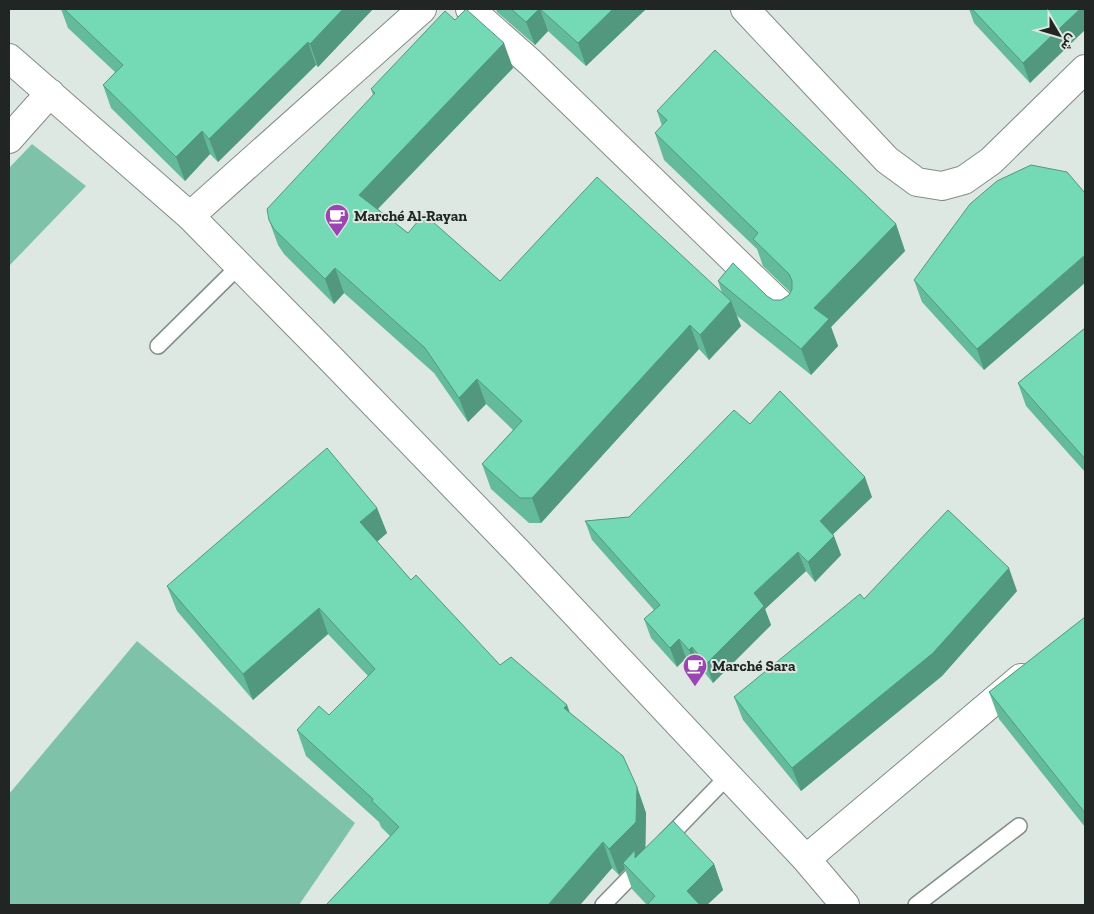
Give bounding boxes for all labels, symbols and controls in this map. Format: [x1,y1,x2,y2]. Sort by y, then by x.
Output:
north arrow [1034,10,1084,60]
text: ش [1057,31,1081,55]
cafe icon: Marché Al-Rayan [324,203,350,237]
place label: Marché Al-Rayan [354,207,467,225]
cafe icon: Marché Sara [682,653,708,687]
place label: Marché Sara [712,657,796,675]

